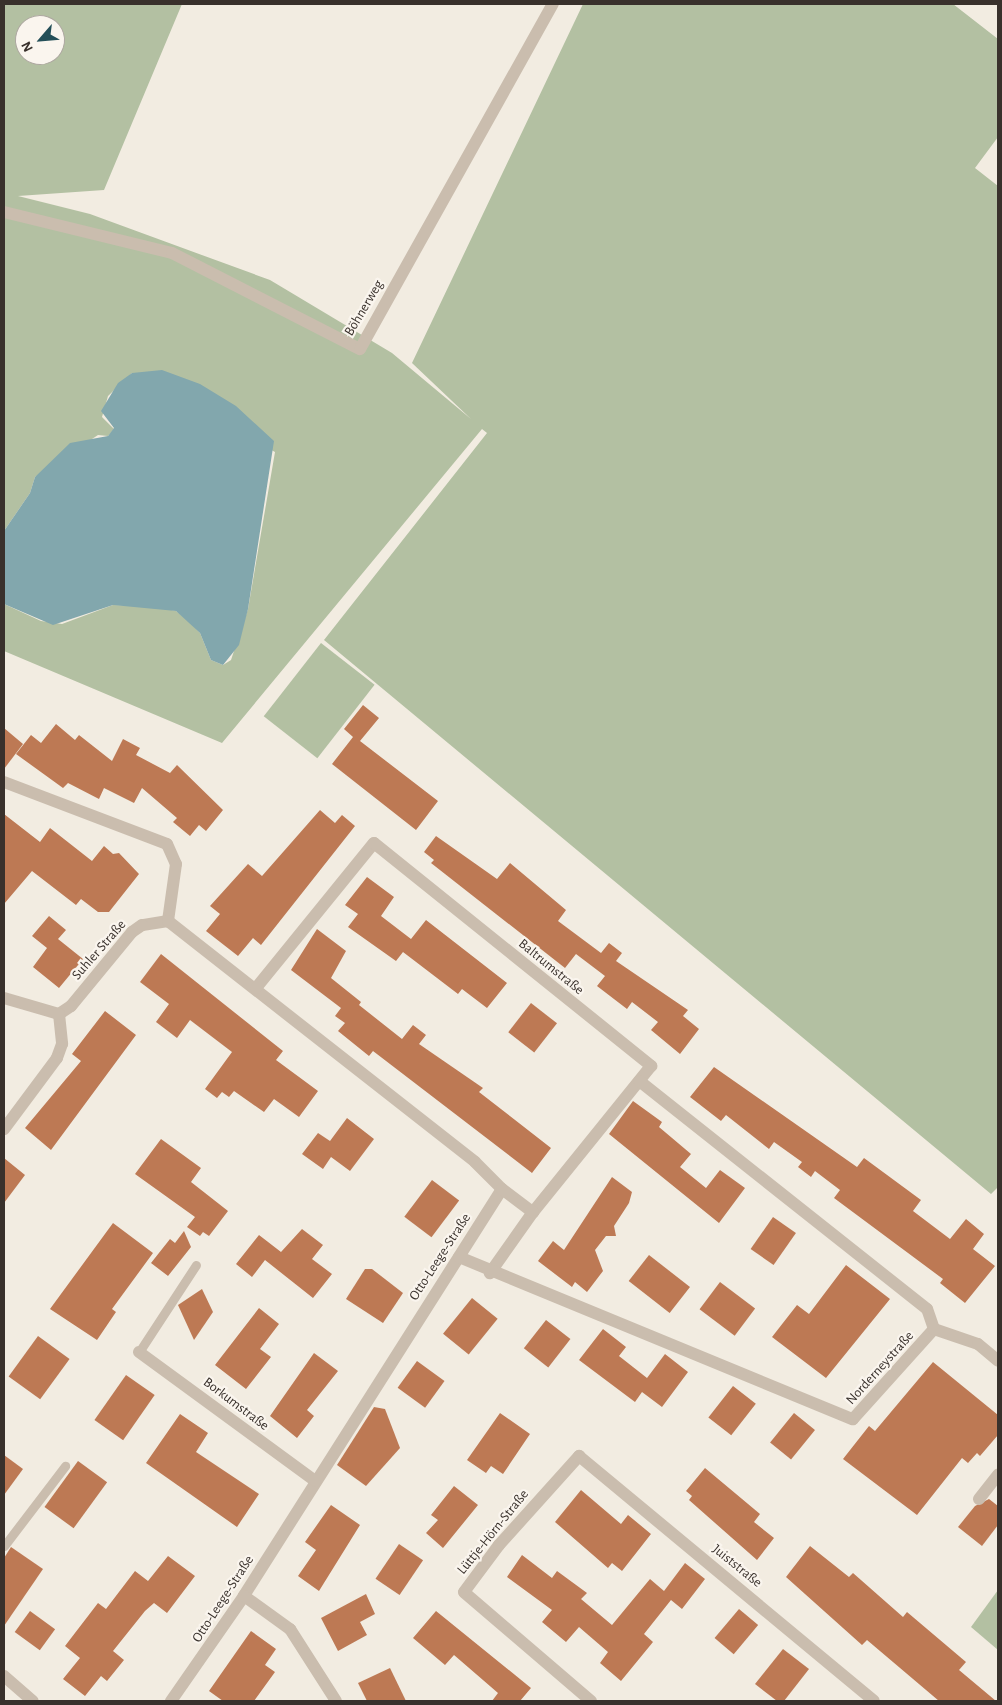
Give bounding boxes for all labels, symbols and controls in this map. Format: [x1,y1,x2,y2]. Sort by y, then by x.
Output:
north arrow [15,15,65,65]
text: N [19,39,36,54]
street label: Böhnerweg [341,277,387,339]
street label: Suhler Straße [68,917,130,983]
street label: Baltrumstraße [515,936,587,998]
street label: Otto-Leege-Straße [406,1210,474,1304]
street label: Norderneystraße [843,1328,917,1408]
street label: Borkumstraße [200,1374,272,1434]
street label: Lüttje-Hörn-Straße [454,1486,532,1578]
street label: Juiststraße [709,1541,765,1591]
street label: Otto-Leege-Straße [189,1552,257,1646]

